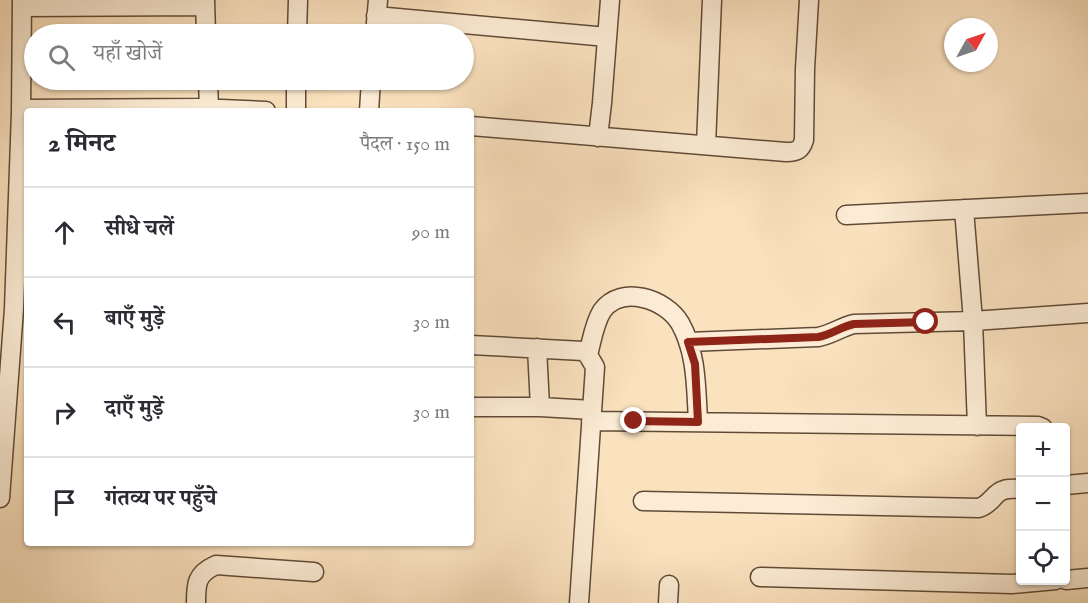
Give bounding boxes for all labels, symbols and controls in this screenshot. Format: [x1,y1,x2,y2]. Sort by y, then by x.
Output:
north arrow [944,18,998,72]
search box [24,24,474,90]
text: यहाँ खोजें [93,40,162,68]
icon: search [45,41,78,74]
text: 2 मिनट [48,127,115,160]
text: पैदल · 150 m [360,132,450,157]
text: सीधे चलें [105,215,174,243]
icon: ahead [48,216,81,249]
text: 90 m [412,220,450,245]
text: बाएँ मुड़ें [105,305,164,333]
icon: left [48,306,81,339]
route start [912,308,938,334]
text: 30 m [413,310,450,335]
text: दाएँ मुड़ें [105,395,164,423]
icon: right [48,396,81,429]
text: 30 m [413,400,450,425]
route end [620,407,646,433]
map controls [1016,423,1070,585]
button: + [1016,423,1070,477]
button: − [1016,477,1070,531]
text: गंतव्य पर पहुँचे [105,485,216,513]
icon: arrive [48,486,81,519]
button: locate [1016,531,1070,585]

